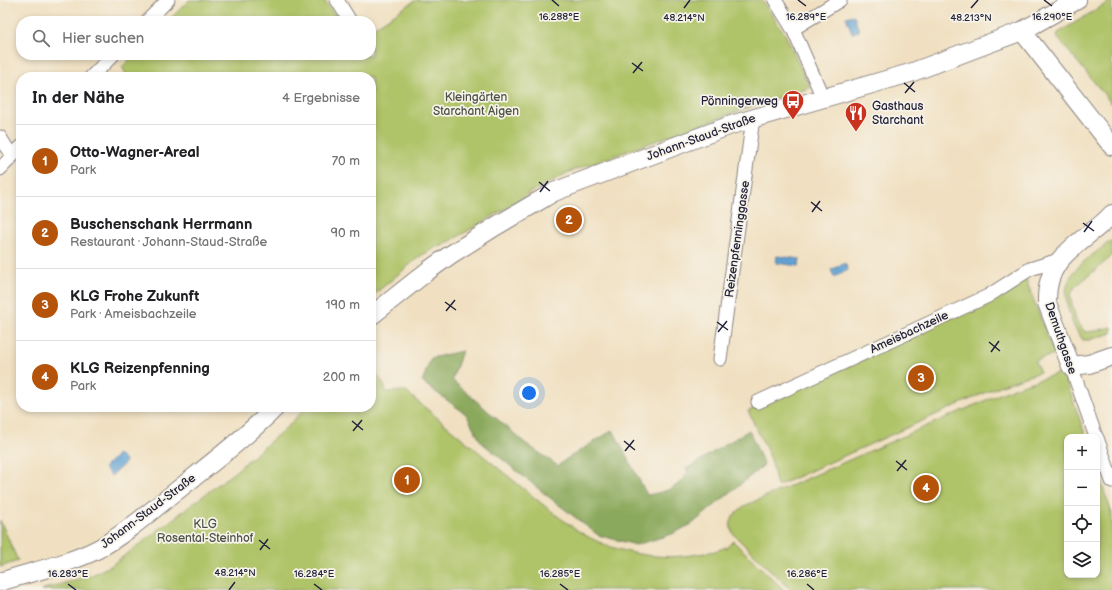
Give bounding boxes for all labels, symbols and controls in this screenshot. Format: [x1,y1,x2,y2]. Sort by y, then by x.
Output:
text: 16.288°E [539,11,580,23]
text: 16.289°E [786,11,827,23]
text: 16.290°E [1032,11,1073,23]
text: 48.214°N [663,12,705,24]
text: 48.213°N [950,12,992,24]
search box [16,16,376,60]
icon: search [30,27,52,49]
text: Hier suchen [62,29,144,48]
text: In der Nähe [32,88,125,108]
bus stop icon: Pönningerweg [780,88,806,121]
text: 4 Ergebnisse [282,90,360,106]
park label: Kleingärten Starchant Aigen [433,90,519,119]
place label: Pönningerweg [701,94,778,109]
place label: Gasthaus Starchant [872,99,924,128]
restaurant icon: Gasthaus Starchant [843,100,869,133]
street label: Johann-Staud-Straße [644,111,758,164]
text: Otto-Wagner-Areal [70,143,200,162]
text: 1 [42,153,48,169]
text: 70 m [332,153,360,169]
text: Park [70,162,96,178]
street label: Reizenpfenninggasse [722,180,753,299]
pin: 2 [556,205,582,235]
text: Buschenschank Herrmann [70,215,252,234]
text: 2 [41,225,49,241]
text: 90 m [331,225,360,241]
text: Restaurant · Johann-Staud-Straße [70,234,267,250]
text: KLG Frohe Zukunft [70,287,199,306]
text: 3 [41,297,49,313]
text: 190 m [326,297,360,313]
street label: Demuthgasse [1041,300,1080,376]
text: Park · Ameisbachzeile [70,306,197,322]
street label: Ameisbachzeile [868,308,951,357]
text: KLG Reizenpfenning [70,359,210,378]
pin: 3 [908,363,934,393]
text: 4 [41,369,49,385]
text: 200 m [323,369,360,385]
text: Park [70,378,96,394]
your location [519,383,539,403]
map controls [1064,434,1100,578]
button: + [1064,434,1100,470]
pin: 1 [394,465,420,495]
button: − [1064,470,1100,506]
street label: Johann-Staud-Straße [98,471,199,552]
pin: 4 [913,473,939,503]
button: locate [1064,506,1100,542]
park label: KLG Rosental-Steinhof [157,517,254,546]
button: layers [1064,542,1100,578]
text: 48.214°N [214,567,256,579]
text: 16.283°E [48,568,89,580]
text: 16.284°E [294,568,335,580]
text: 16.285°E [540,568,581,580]
text: 16.286°E [787,568,828,580]

